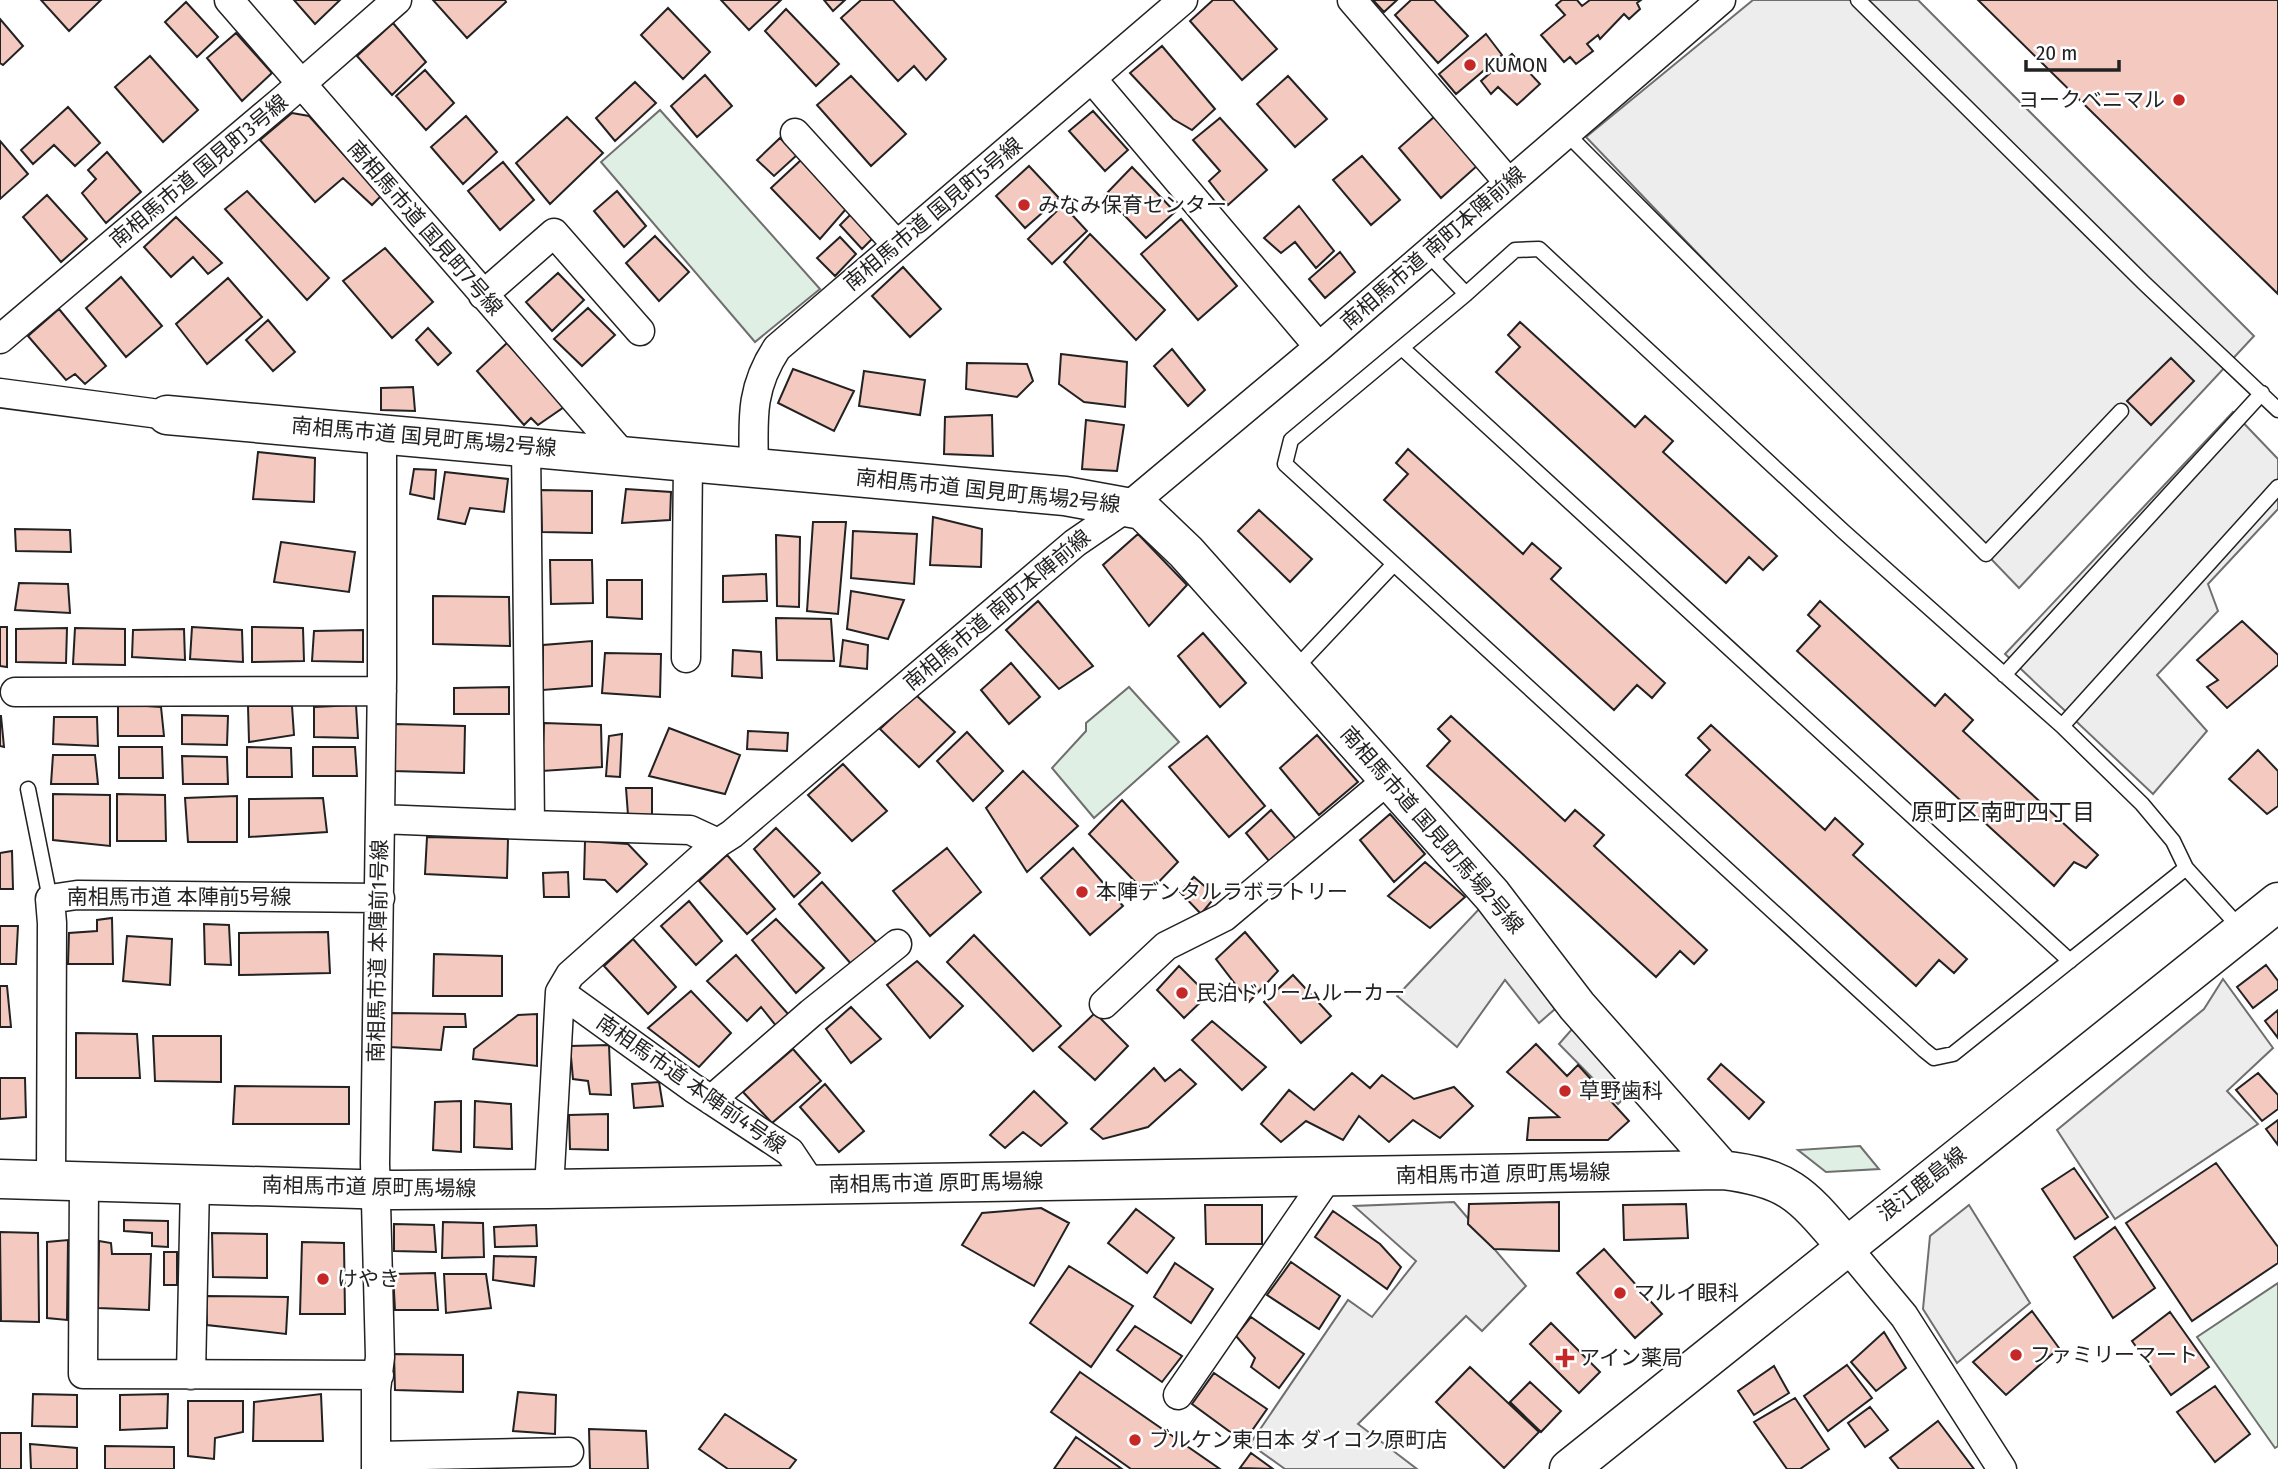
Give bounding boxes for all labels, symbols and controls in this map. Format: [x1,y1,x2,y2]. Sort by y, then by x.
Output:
scale bar [2026,28,2119,72]
text: 20 m [2036,40,2077,66]
place label: KUMON [1484,52,1548,78]
marker: KUMON [1462,57,1478,73]
place label: ヨークベニマル [2018,87,2165,113]
street label: 南相馬市道 国見町3号線 [105,89,293,253]
marker: ヨークベニマル [2171,92,2187,108]
street label: 南相馬市道 国見町5号線 [839,132,1027,296]
street label: 南相馬市道 国見町7号線 [342,135,508,321]
street label: 南相馬市道 南町本陣前線 [1335,161,1531,335]
place label: みなみ保育センター [1038,192,1227,218]
marker: みなみ保育センター [1016,197,1032,213]
street label: 南相馬市道 国見町馬場2号線 [290,412,558,462]
street label: 南相馬市道 国見町馬場2号線 [854,464,1122,518]
street label: 南相馬市道 南町本陣前線 [898,524,1096,696]
street label: 南相馬市道 国見町馬場2号線 [1335,721,1529,939]
district label: 原町区南町四丁目 [1911,798,2095,826]
street label: 南相馬市道 本陣前1号線 [363,839,393,1063]
place label: 本陣デンタルラボラトリー [1096,879,1348,905]
street label: 南相馬市道 本陣前5号線 [67,884,291,910]
marker: 本陣デンタルラボラトリー [1074,884,1090,900]
place label: 民泊ドリームルーカー [1196,980,1405,1006]
marker: 民泊ドリームルーカー [1174,985,1190,1001]
street label: 南相馬市道 本陣前4号線 [591,1009,791,1159]
place label: 草野歯科 [1579,1078,1663,1104]
marker: 草野歯科 [1557,1083,1573,1099]
street label: 浪江鹿島線 [1873,1141,1971,1227]
street label: 南相馬市道 原町馬場線 [1395,1159,1611,1189]
street label: 南相馬市道 原町馬場線 [828,1168,1044,1198]
street label: 南相馬市道 原町馬場線 [261,1172,477,1202]
place label: けやき [337,1266,400,1292]
marker: けやき [315,1271,331,1287]
place label: マルイ眼科 [1634,1280,1739,1306]
marker: マルイ眼科 [1612,1285,1628,1301]
place label: ファミリーマート [2030,1342,2198,1368]
place label: アイン薬局 [1579,1345,1683,1371]
marker: ファミリーマート [2008,1347,2024,1363]
marker: アイン薬局 [1557,1350,1573,1366]
place label: ブルケン東日本 ダイコク原町店 [1149,1427,1447,1453]
marker: ブルケン東日本 ダイコク原町店 [1127,1432,1143,1448]

